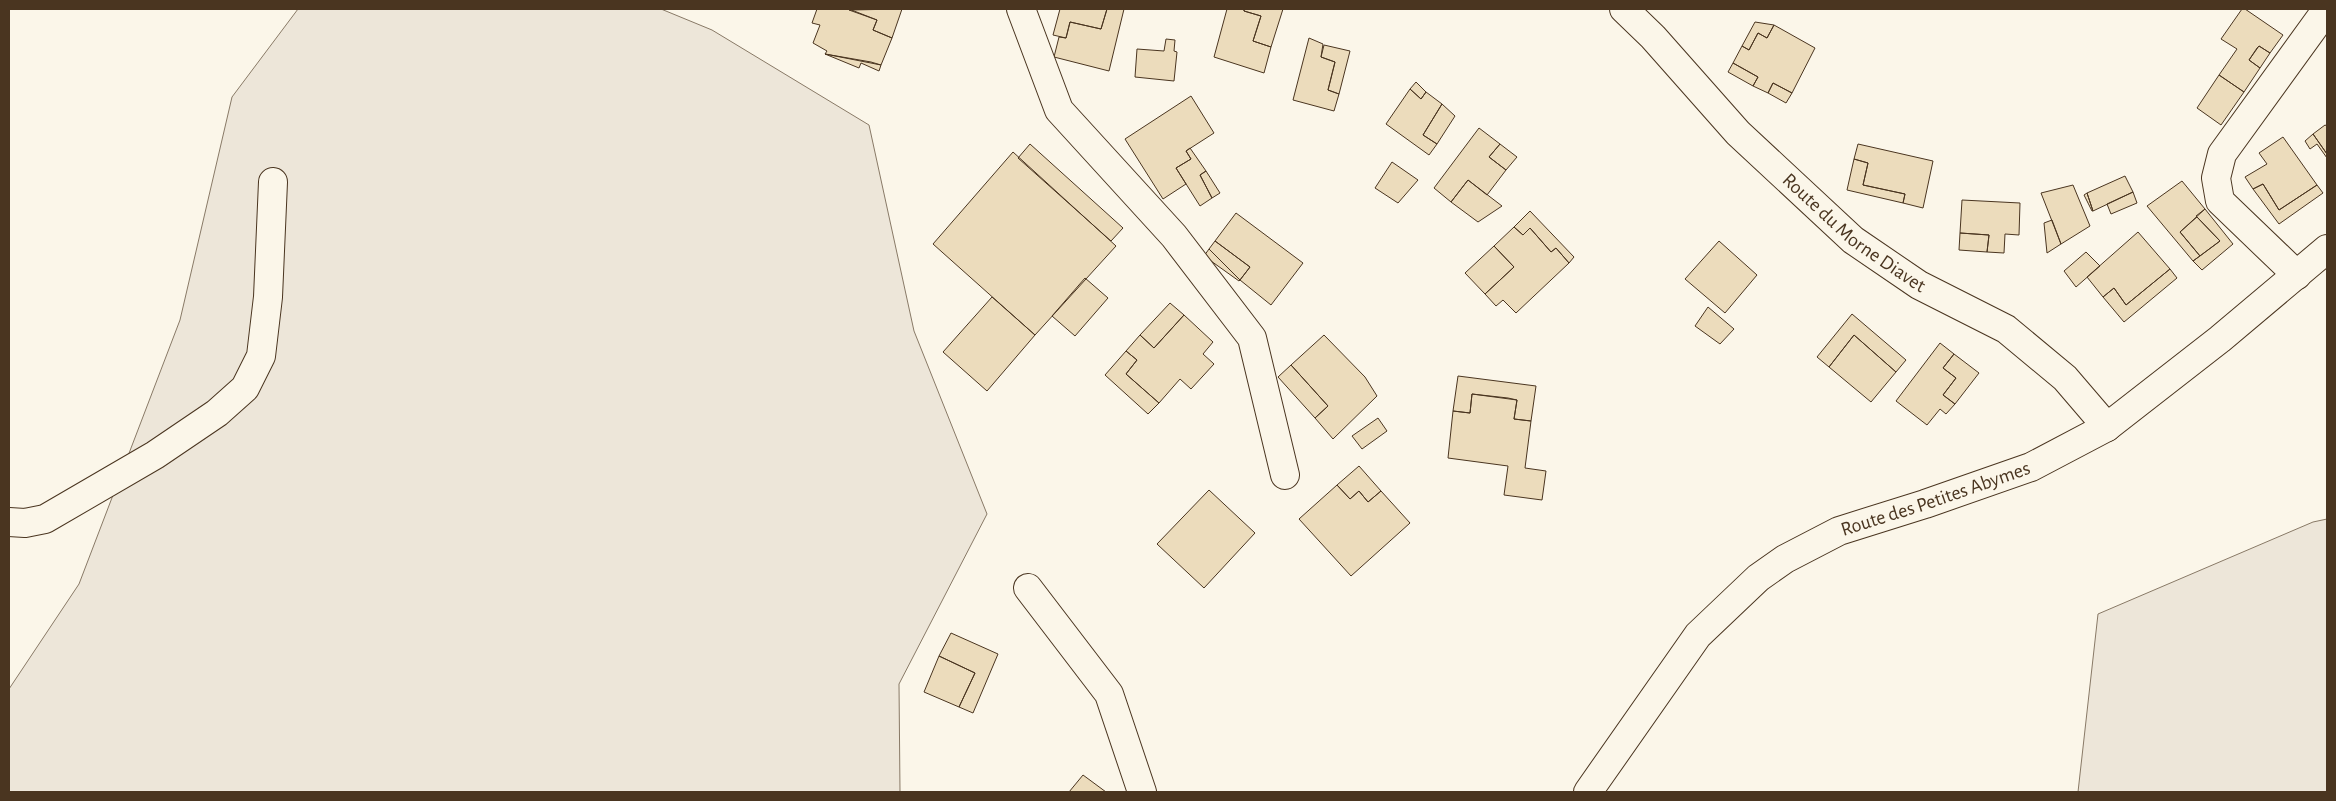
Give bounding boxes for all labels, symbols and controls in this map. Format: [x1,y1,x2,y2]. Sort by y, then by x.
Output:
street label: Route du Morne Diavet [1778,170,1929,297]
street label: Route des Petites Abymes [1838,458,2033,540]

